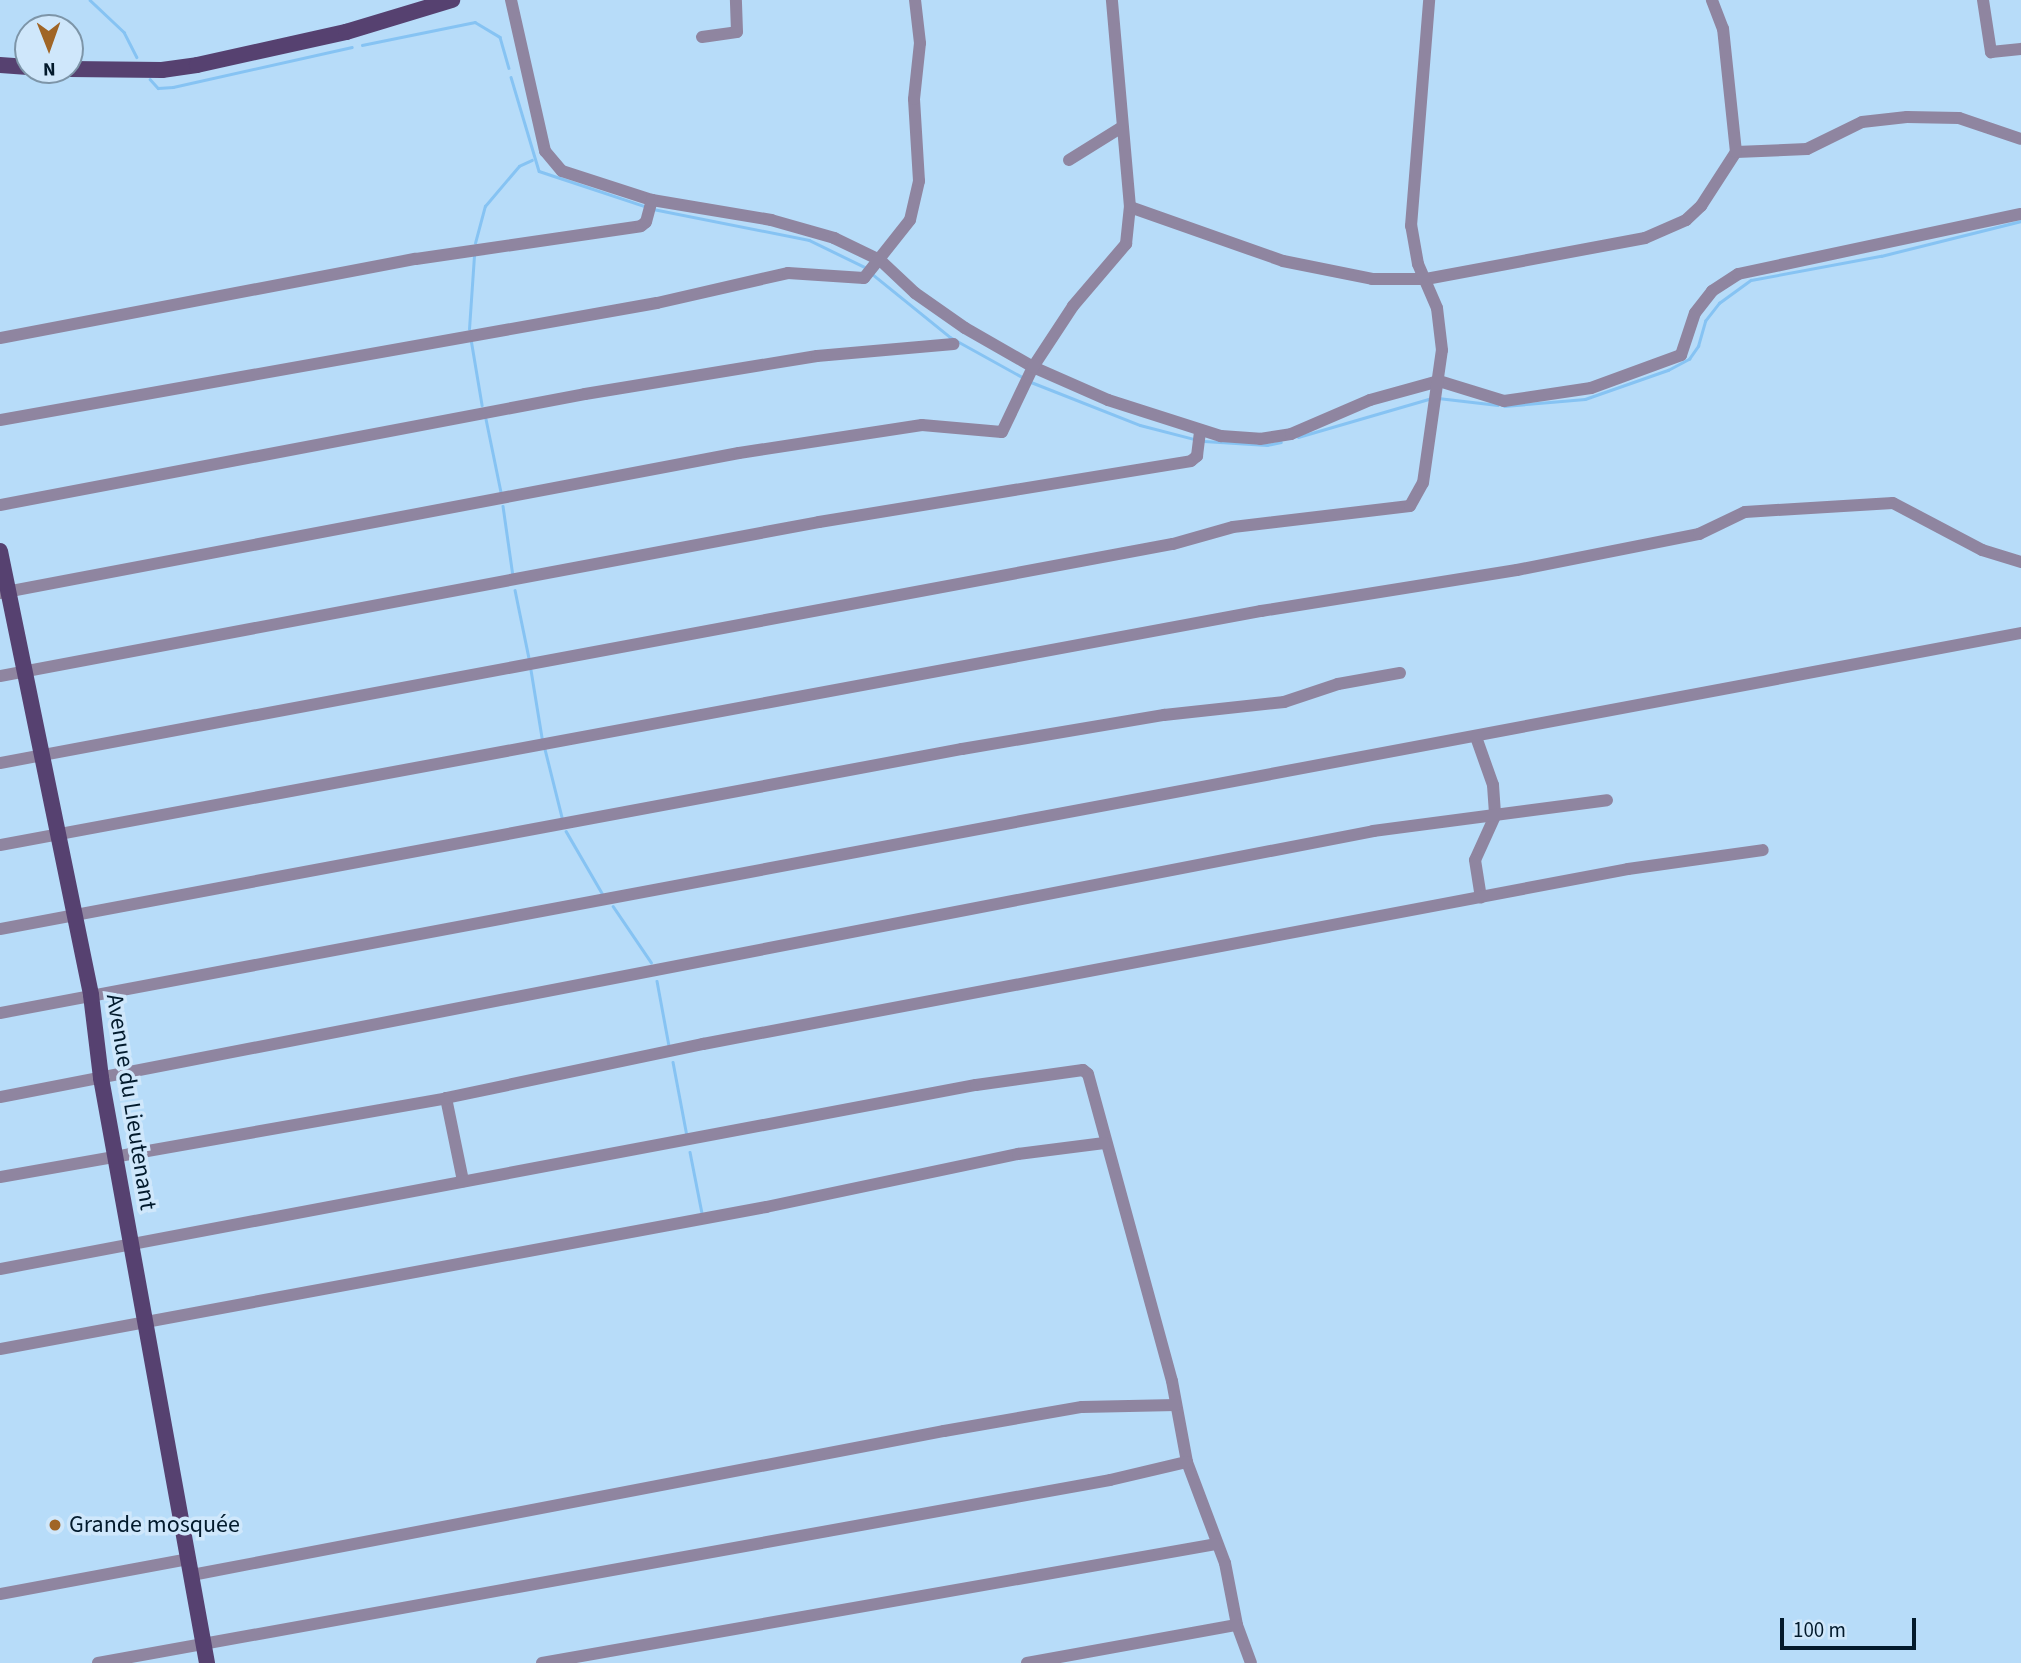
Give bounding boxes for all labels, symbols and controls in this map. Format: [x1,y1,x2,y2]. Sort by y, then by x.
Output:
north arrow [14,14,84,84]
text: N [43,55,56,82]
street label: Avenue du Lieutenant [100,992,162,1212]
place label: Grande mosquée [69,1511,240,1539]
marker: Grande mosquée [47,1517,63,1533]
scale bar [1783,1604,1920,1648]
text: 100 m [1793,1615,1846,1645]

